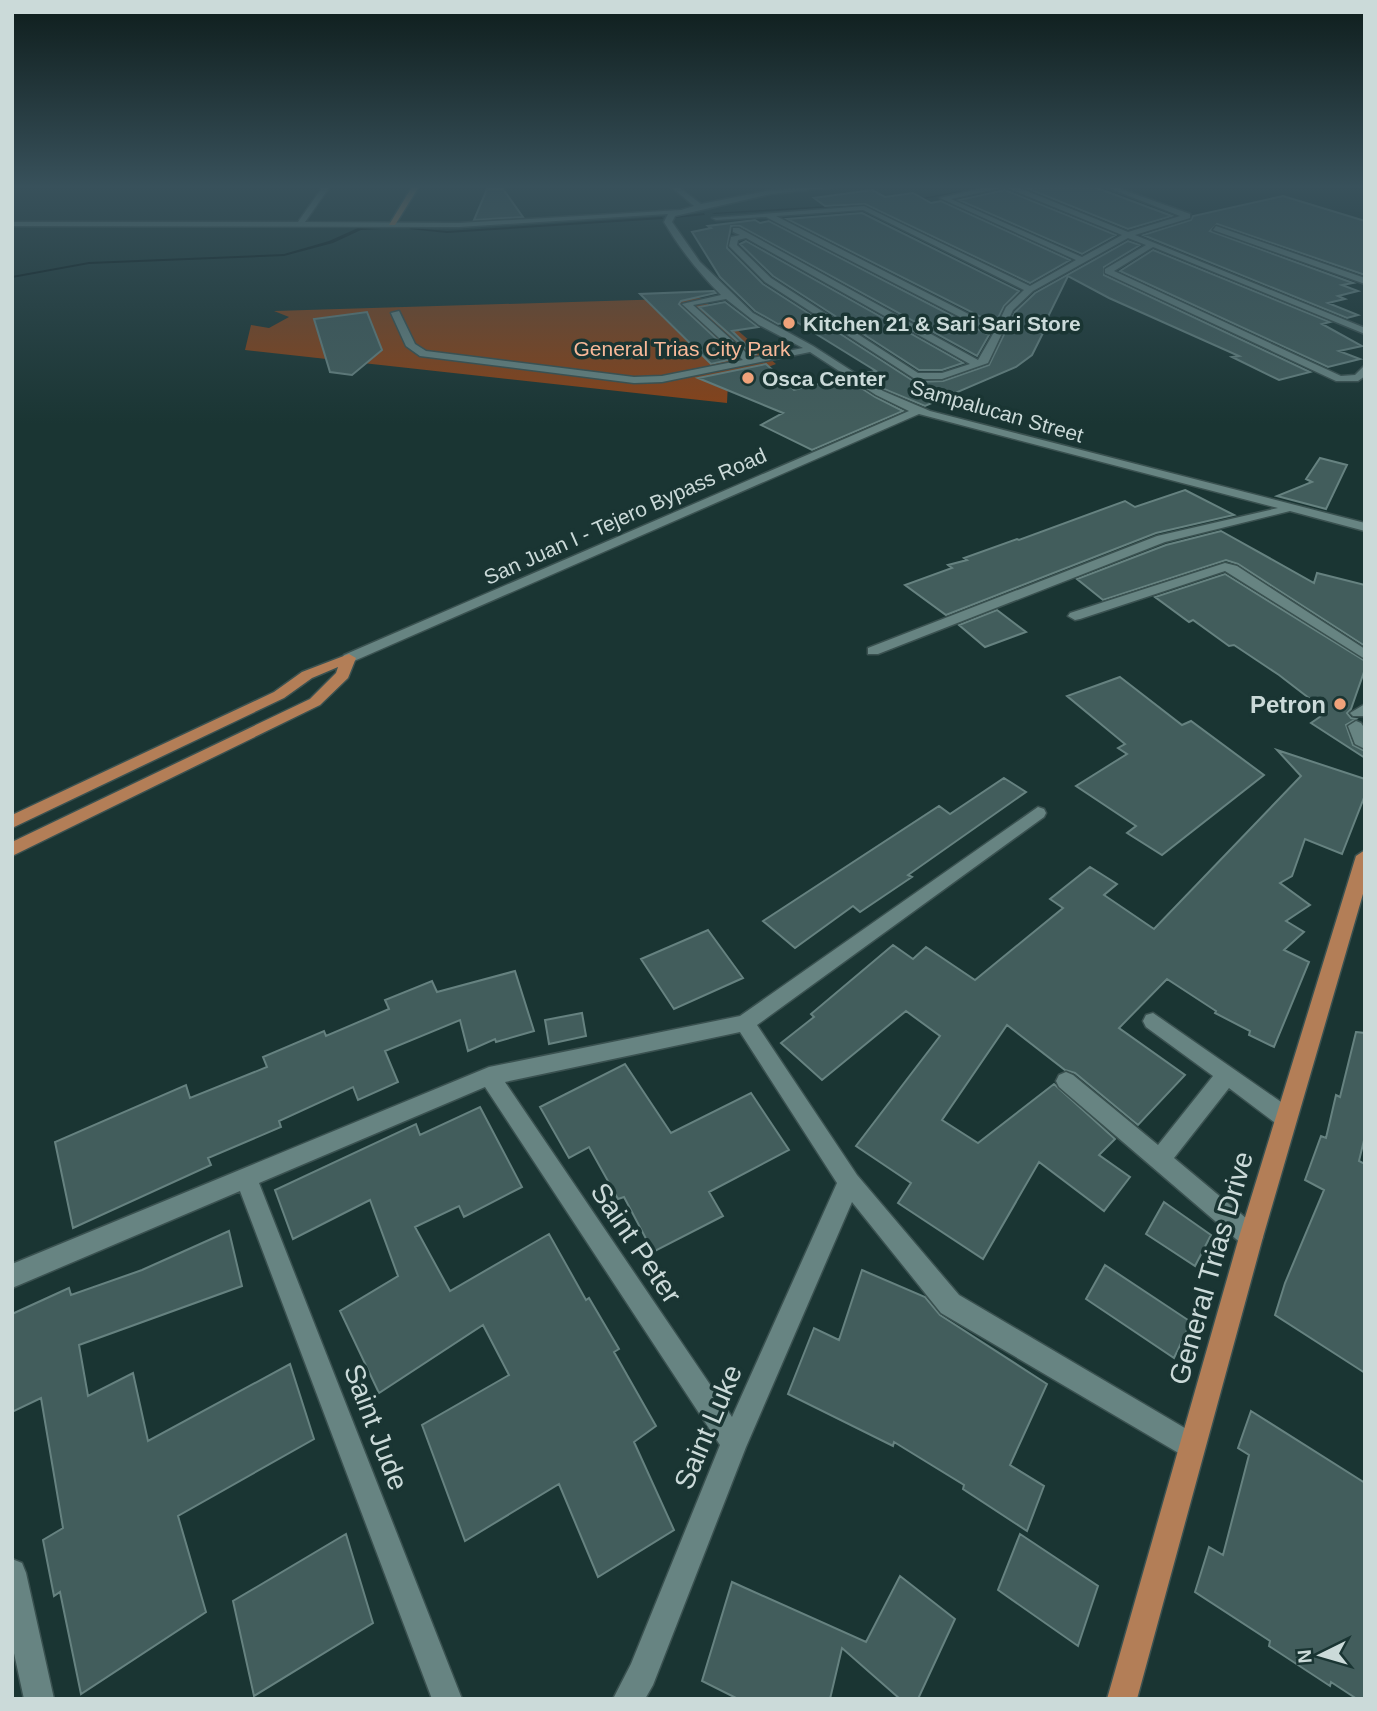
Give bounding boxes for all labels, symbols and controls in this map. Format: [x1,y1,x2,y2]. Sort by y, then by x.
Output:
place label: Kitchen 21 & Sari Sari Store [803,312,1081,335]
marker: Kitchen 21 & Sari Sari Store [781,315,797,331]
park label: General Trias City Park [573,337,791,360]
place label: Osca Center [762,367,886,390]
marker: Osca Center [740,370,756,386]
street label: Sampalucan Street [908,375,1086,447]
street label: San Juan I - Tejero Bypass Road [480,443,770,589]
place label: Petron [1250,691,1326,718]
marker: Petron [1332,696,1348,712]
street label: General Trias Drive [1163,1148,1259,1388]
street label: Saint Peter [584,1177,688,1309]
street label: Saint Jude [338,1360,414,1494]
street label: Saint Luke [668,1360,748,1494]
north arrow [1286,1620,1356,1690]
text: N [1294,1649,1316,1664]

